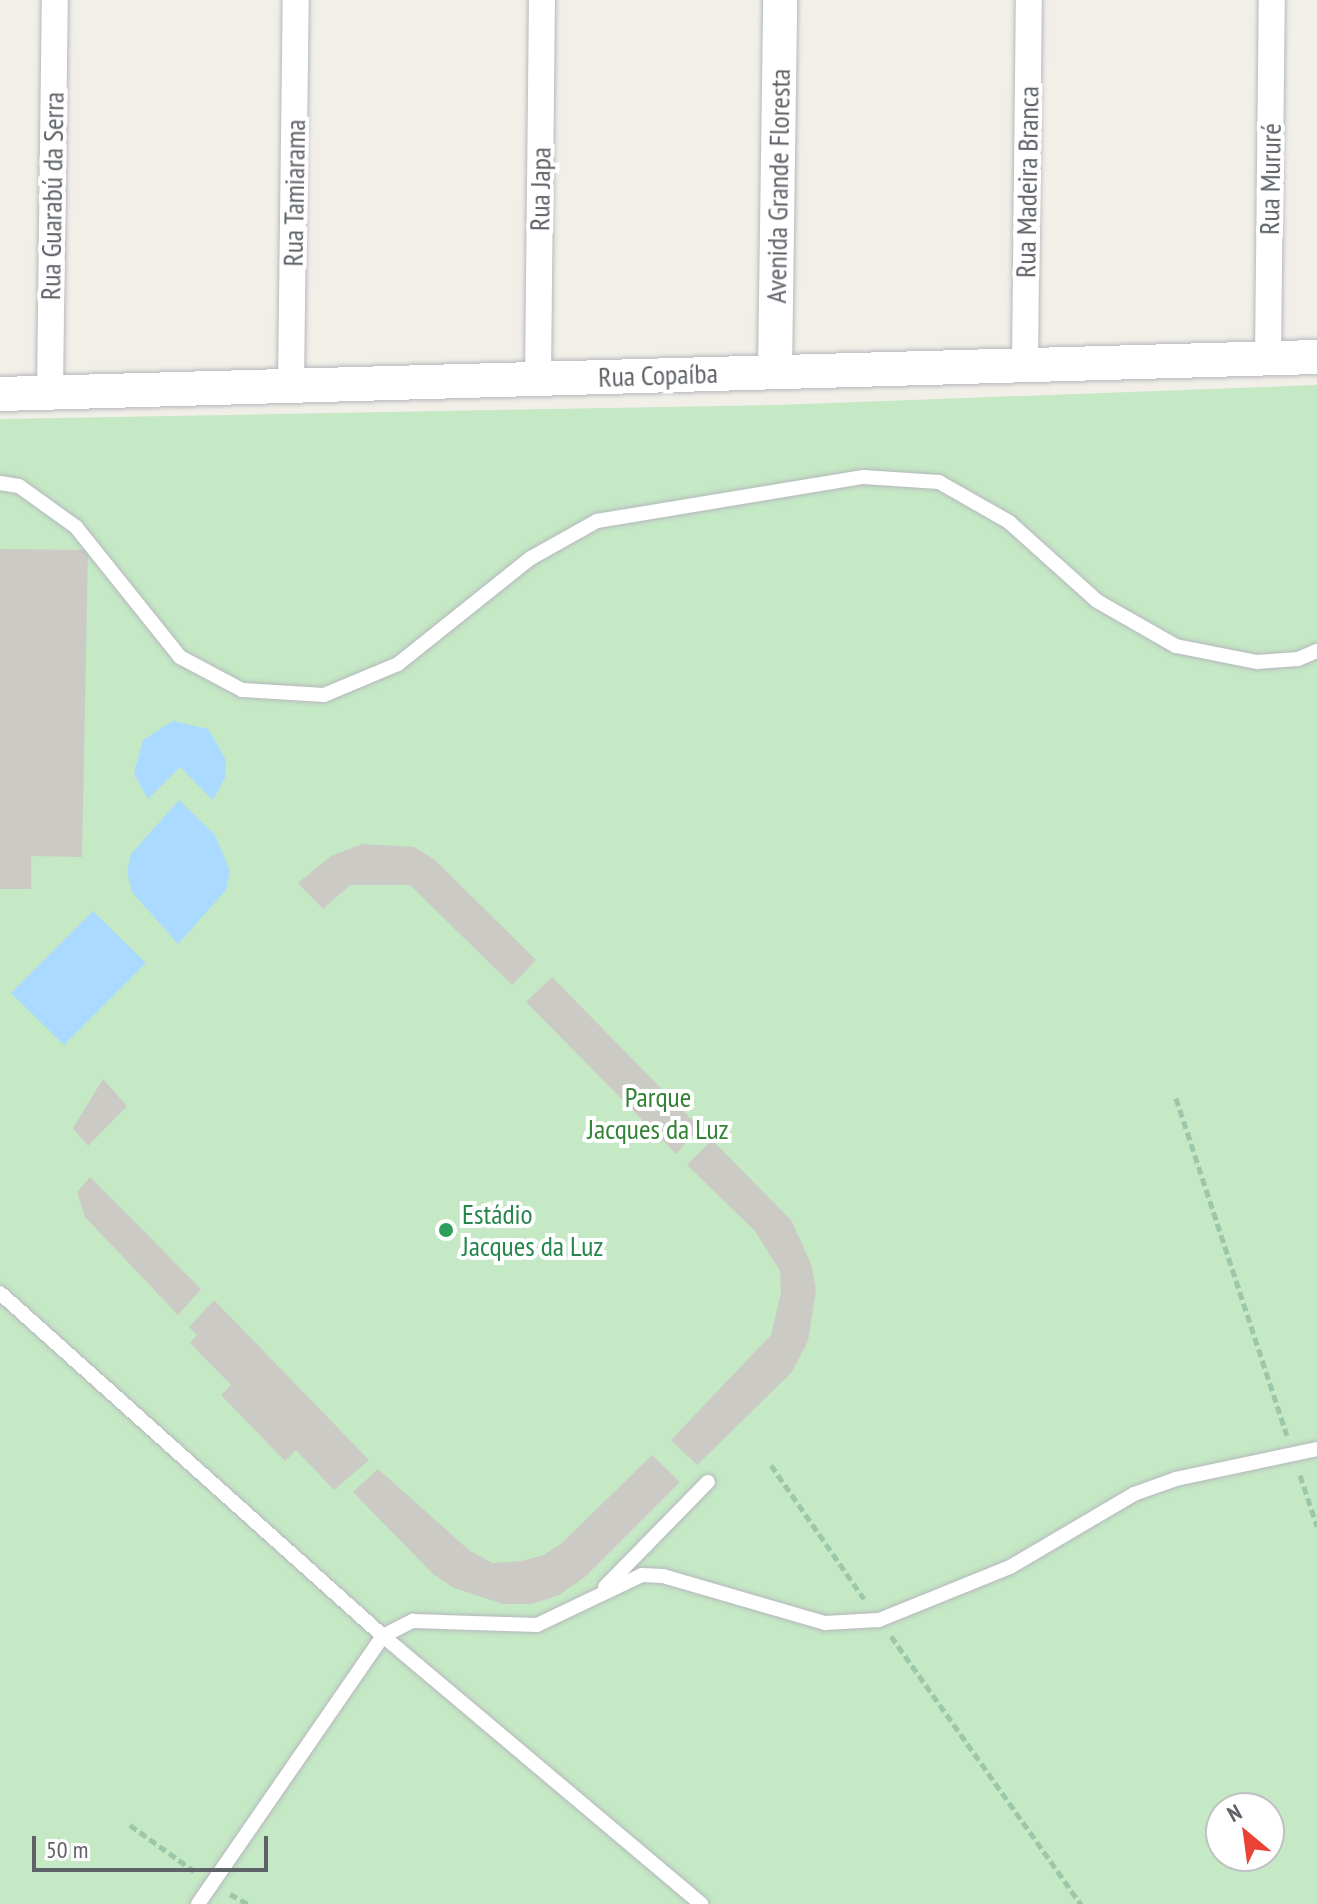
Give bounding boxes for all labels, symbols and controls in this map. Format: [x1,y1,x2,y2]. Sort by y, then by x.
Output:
street label: Avenida Grande Floresta [759,68,797,304]
street label: Rua Madeira Branca [1009,86,1045,278]
street label: Rua Guarabú da Serra [33,92,71,300]
street label: Rua Tamiarama [276,119,312,267]
street label: Rua Mururé [1252,123,1288,235]
street label: Rua Japa [522,147,558,231]
street label: Rua Copaíba [598,356,718,394]
park label: Parque Jacques da Luz [587,1080,729,1146]
place label: Estádio Jacques da Luz [462,1197,603,1263]
marker: Estádio Jacques da Luz [437,1221,455,1239]
north arrow [1205,1792,1285,1872]
text: N [1222,1798,1246,1828]
scale bar [36,1820,272,1870]
text: 50 m [46,1834,88,1865]

